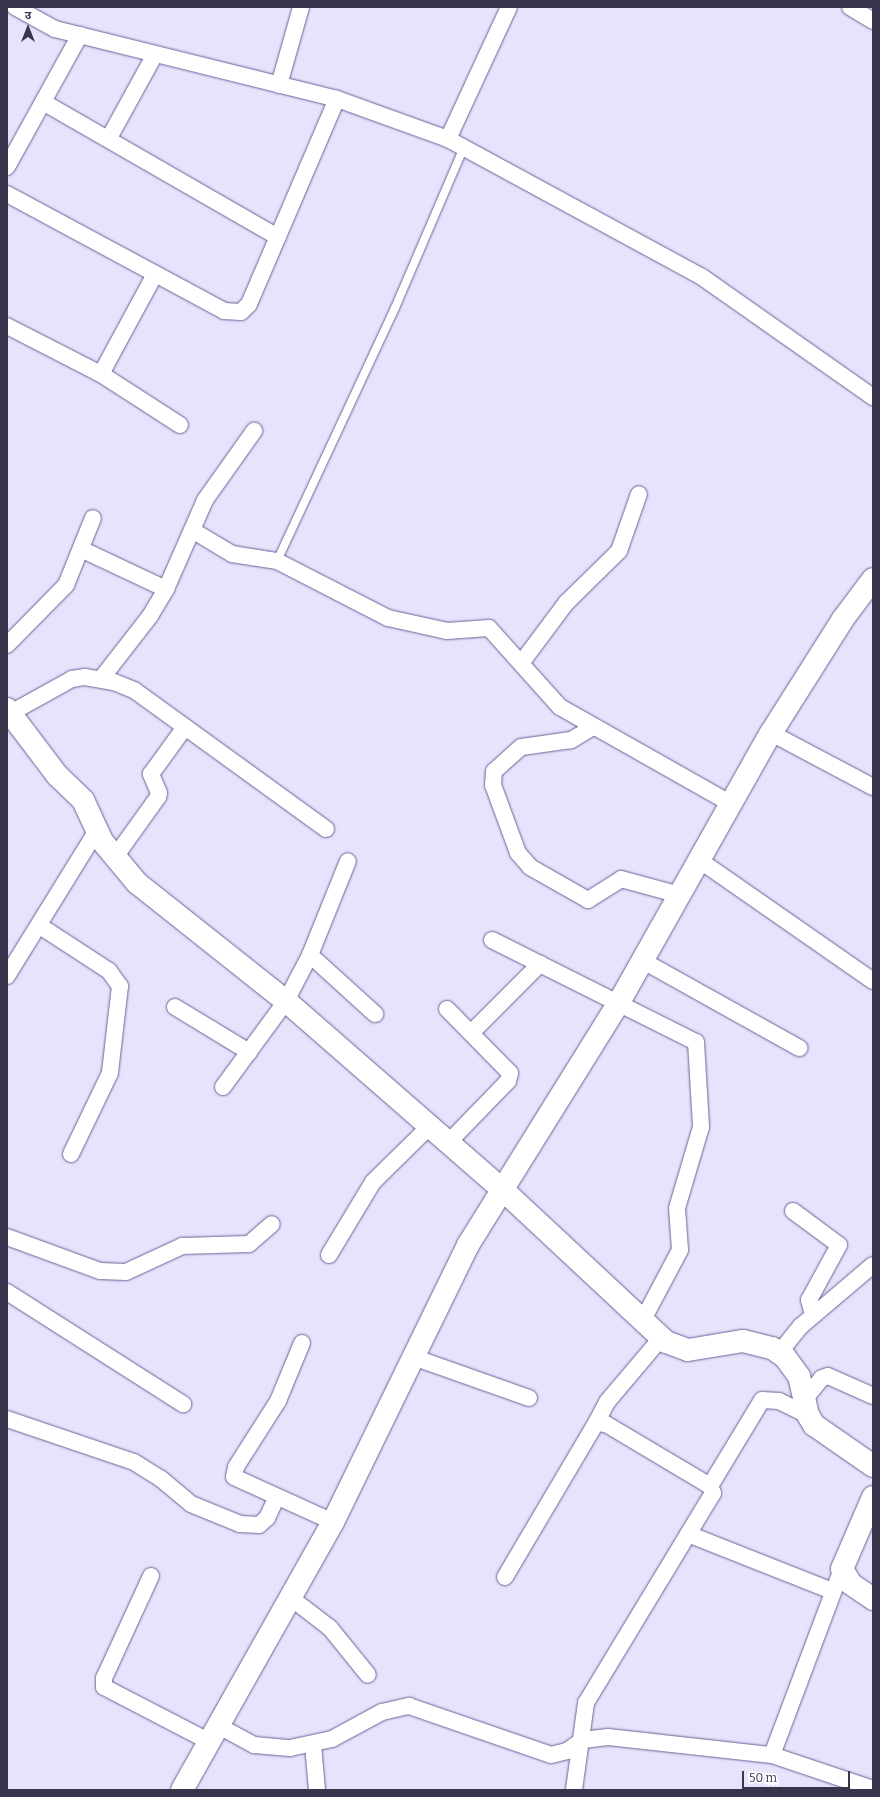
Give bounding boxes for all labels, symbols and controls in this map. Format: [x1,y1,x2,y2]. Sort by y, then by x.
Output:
north arrow [8,8,48,48]
text: उ [25,9,31,22]
scale bar [744,1763,852,1789]
text: 50 m [749,1771,777,1785]

